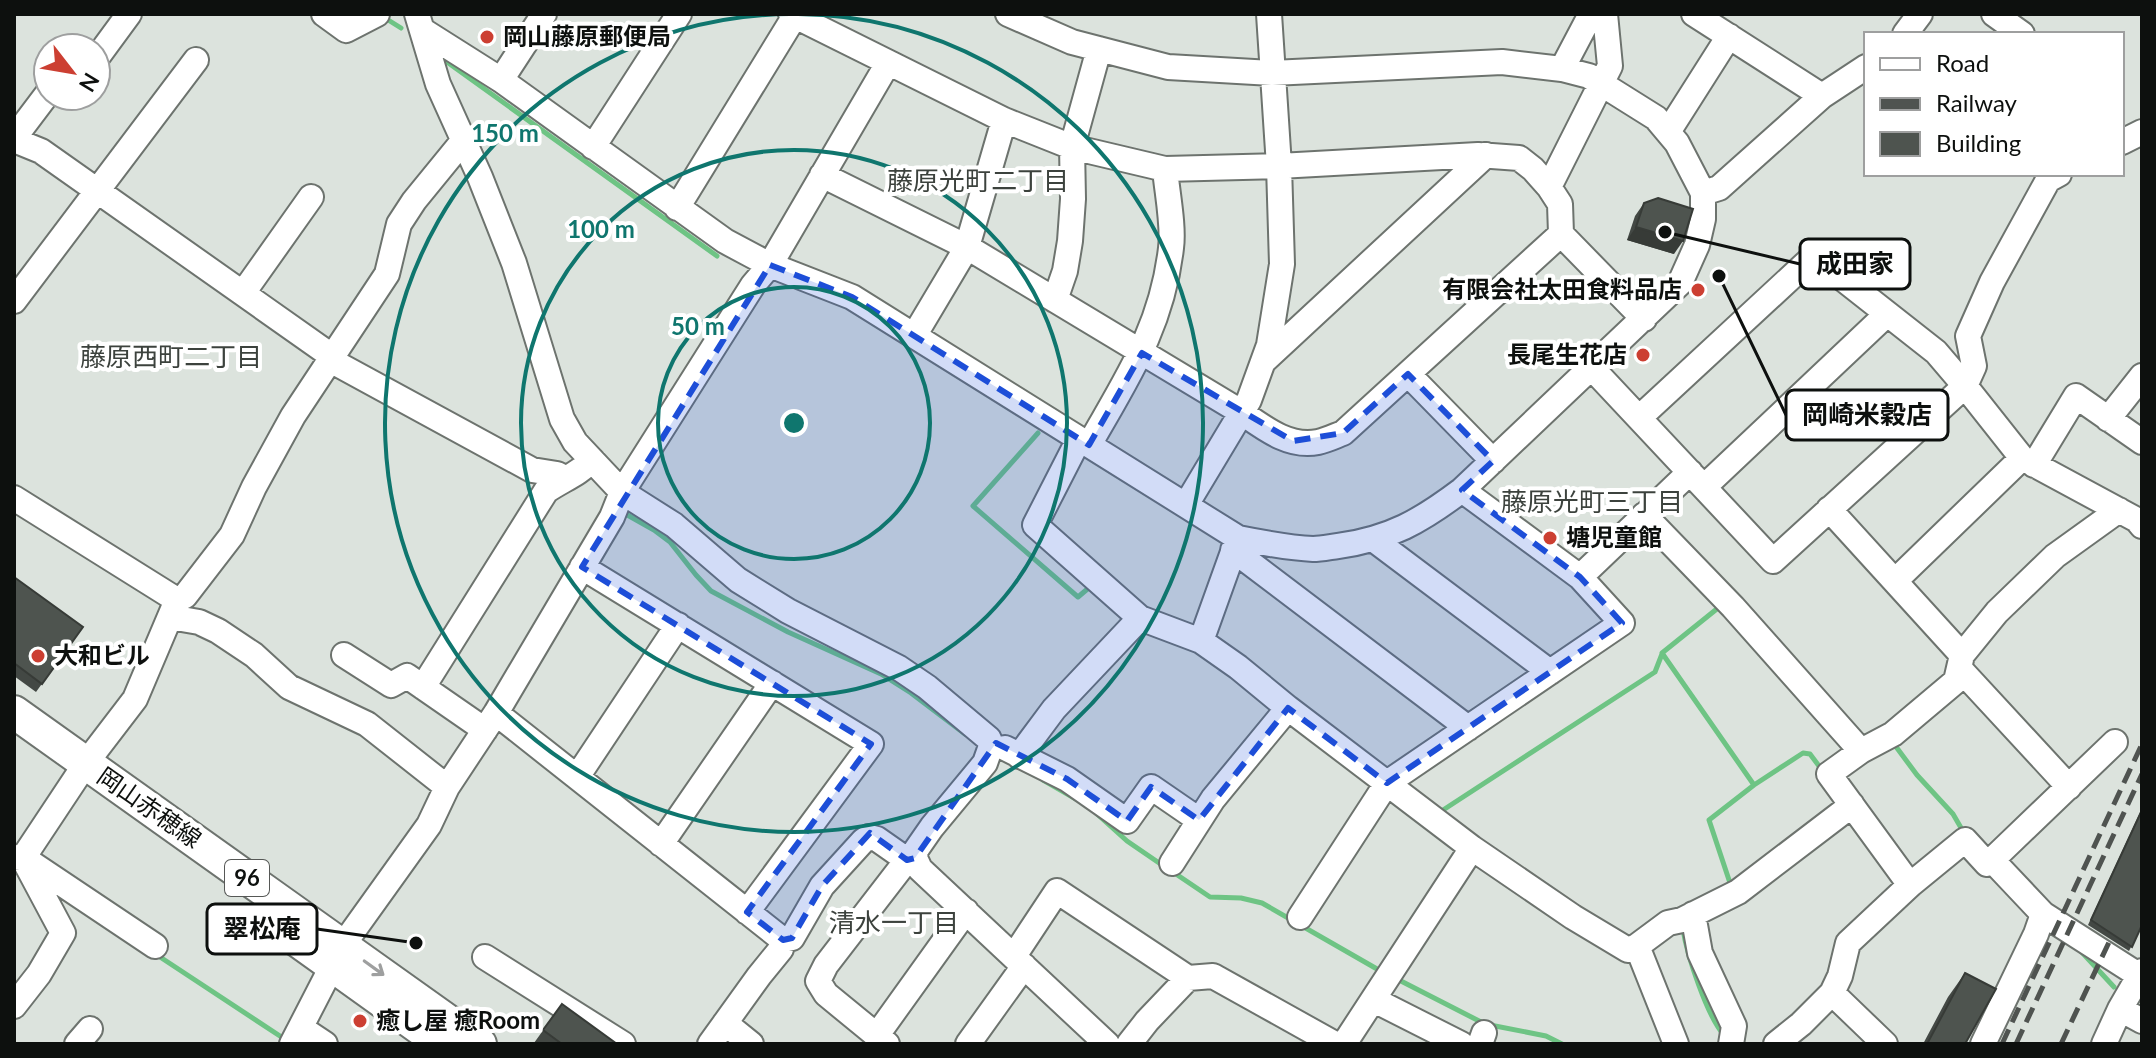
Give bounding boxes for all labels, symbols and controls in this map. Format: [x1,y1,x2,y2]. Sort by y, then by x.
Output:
place label: 岡山藤原郵便局 [503,21,671,50]
marker: 岡山藤原郵便局 [478,28,496,46]
north arrow [32,32,112,112]
legend [1864,32,2124,176]
text: Road [1936,48,1989,77]
text: N [74,68,106,97]
text: Railway [1936,88,2018,117]
text: 150 m [471,118,539,147]
text: Building [1936,128,2021,157]
district label: 藤原光町二丁目 [887,164,1069,196]
text: 100 m [567,214,635,243]
callout: 成田家 [1800,239,1910,289]
text: 成田家 [1816,247,1894,279]
place label: 有限会社太田食料品店 [1442,274,1682,303]
marker: 有限会社太田食料品店 [1689,281,1707,299]
text: 50 m [671,311,725,340]
place label: 長尾生花店 [1507,339,1627,368]
district label: 藤原西町二丁目 [80,340,262,372]
marker: 長尾生花店 [1634,346,1652,364]
callout: 岡崎米穀店 [1786,390,1948,440]
text: 岡崎米穀店 [1802,398,1932,430]
centre of rings [780,409,808,437]
district label: 藤原光町三丁目 [1501,485,1683,517]
place label: 塘児童館 [1566,522,1662,551]
marker: 塘児童館 [1541,529,1559,547]
place label: 大和ビル [54,640,150,669]
marker: 大和ビル [29,647,47,665]
street label: 岡山赤穂線 [92,760,207,853]
road number: 96 [225,860,269,896]
callout: 翠松庵 [207,904,317,954]
district label: 清水一丁目 [829,906,959,938]
text: 翠松庵 [223,912,301,944]
one-way arrow [363,960,385,976]
place label: 癒し屋 癒Room [376,1005,540,1034]
marker: 癒し屋 癒Room [351,1012,369,1030]

